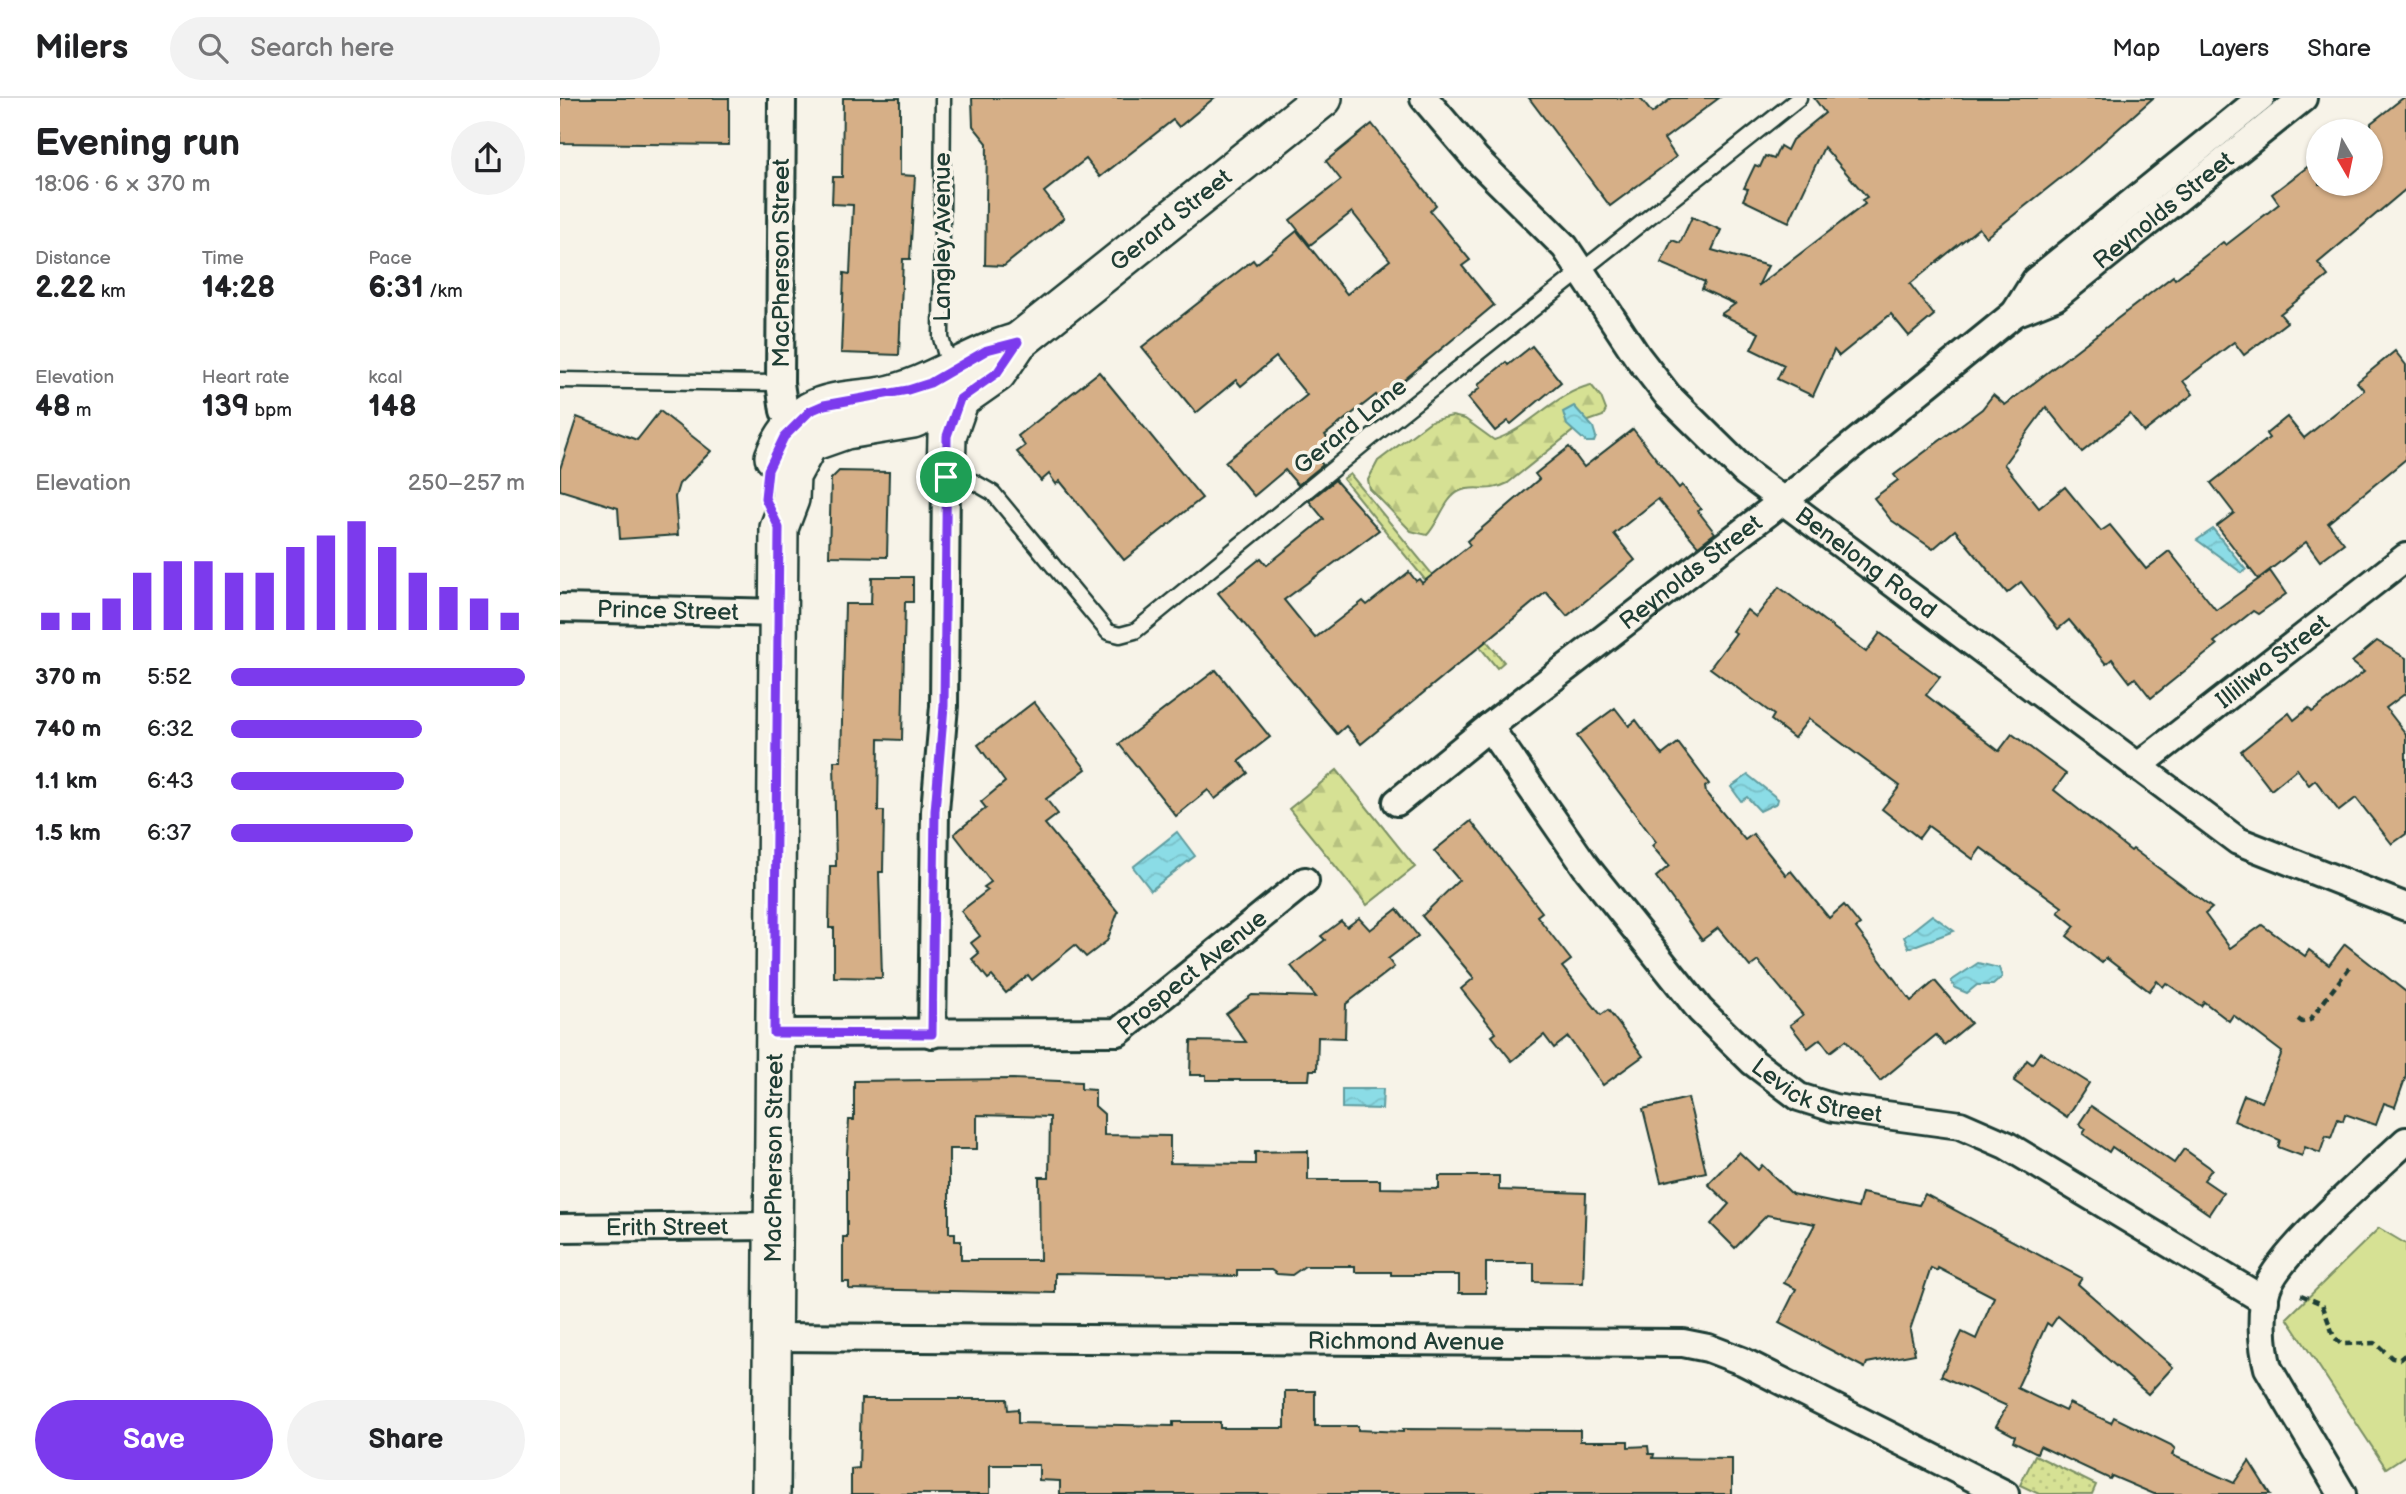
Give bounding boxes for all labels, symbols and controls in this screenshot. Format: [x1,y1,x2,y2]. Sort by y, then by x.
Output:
search box [170,17,660,80]
text: Milers [35,28,128,68]
icon: search [194,29,232,67]
text: Search here [250,33,394,64]
text: Map [2112,34,2160,63]
text: Layers [2198,34,2269,63]
text: Share [2307,34,2371,63]
north arrow [2306,119,2384,196]
map controls [2306,119,2383,196]
text: Evening run [35,121,240,166]
button: share [451,121,525,195]
street label: Reynolds Street [2087,145,2240,276]
street label: Langley Avenue [928,152,957,322]
street label: MacPherson Street [767,158,796,368]
street label: Gerard Street [1104,162,1238,278]
text: 18:06 · 6 × 370 m [35,170,210,198]
text: Distance [35,247,111,270]
text: Time [202,247,244,270]
text: Pace [368,247,412,270]
text: 2.22 [35,270,96,306]
text: 14:28 [202,270,275,306]
text: 6:31 [368,270,424,306]
text: km [96,280,126,303]
text: /km [424,280,463,303]
text: Elevation [35,366,114,389]
text: Heart rate [202,366,289,389]
text: kcal [368,366,402,389]
street label: Gerard Lane [1288,372,1413,481]
text: 48 [35,389,71,425]
text: 139 [202,389,249,425]
text: 148 [368,389,417,425]
text: m [71,399,92,422]
text: bpm [249,399,292,422]
pin [916,447,976,507]
icon: arrive [927,458,965,496]
text: Elevation [35,469,131,497]
text: 250–257 m [408,469,525,497]
street label: Benelong Road [1789,501,1942,625]
street label: Reynolds Street [1614,508,1768,636]
street label: Prince Street [597,595,740,627]
street label: Illiliwa Street [2210,608,2336,715]
text: 370 m [35,663,101,691]
text: 5:52 [147,663,192,691]
text: 740 m [35,715,101,743]
text: 6:32 [147,715,193,743]
text: 1.1 km [35,767,97,795]
text: 6:43 [147,767,194,795]
text: 1.5 km [35,819,101,847]
text: 6:37 [147,819,191,847]
street label: Prospect Avenue [1111,904,1273,1042]
street label: Levick Street [1746,1052,1885,1129]
street label: MacPherson Street [759,1053,790,1263]
street label: Erith Street [606,1212,729,1243]
street label: Richmond Avenue [1308,1327,1504,1357]
button: Save [35,1400,273,1480]
button: Share [287,1400,525,1480]

